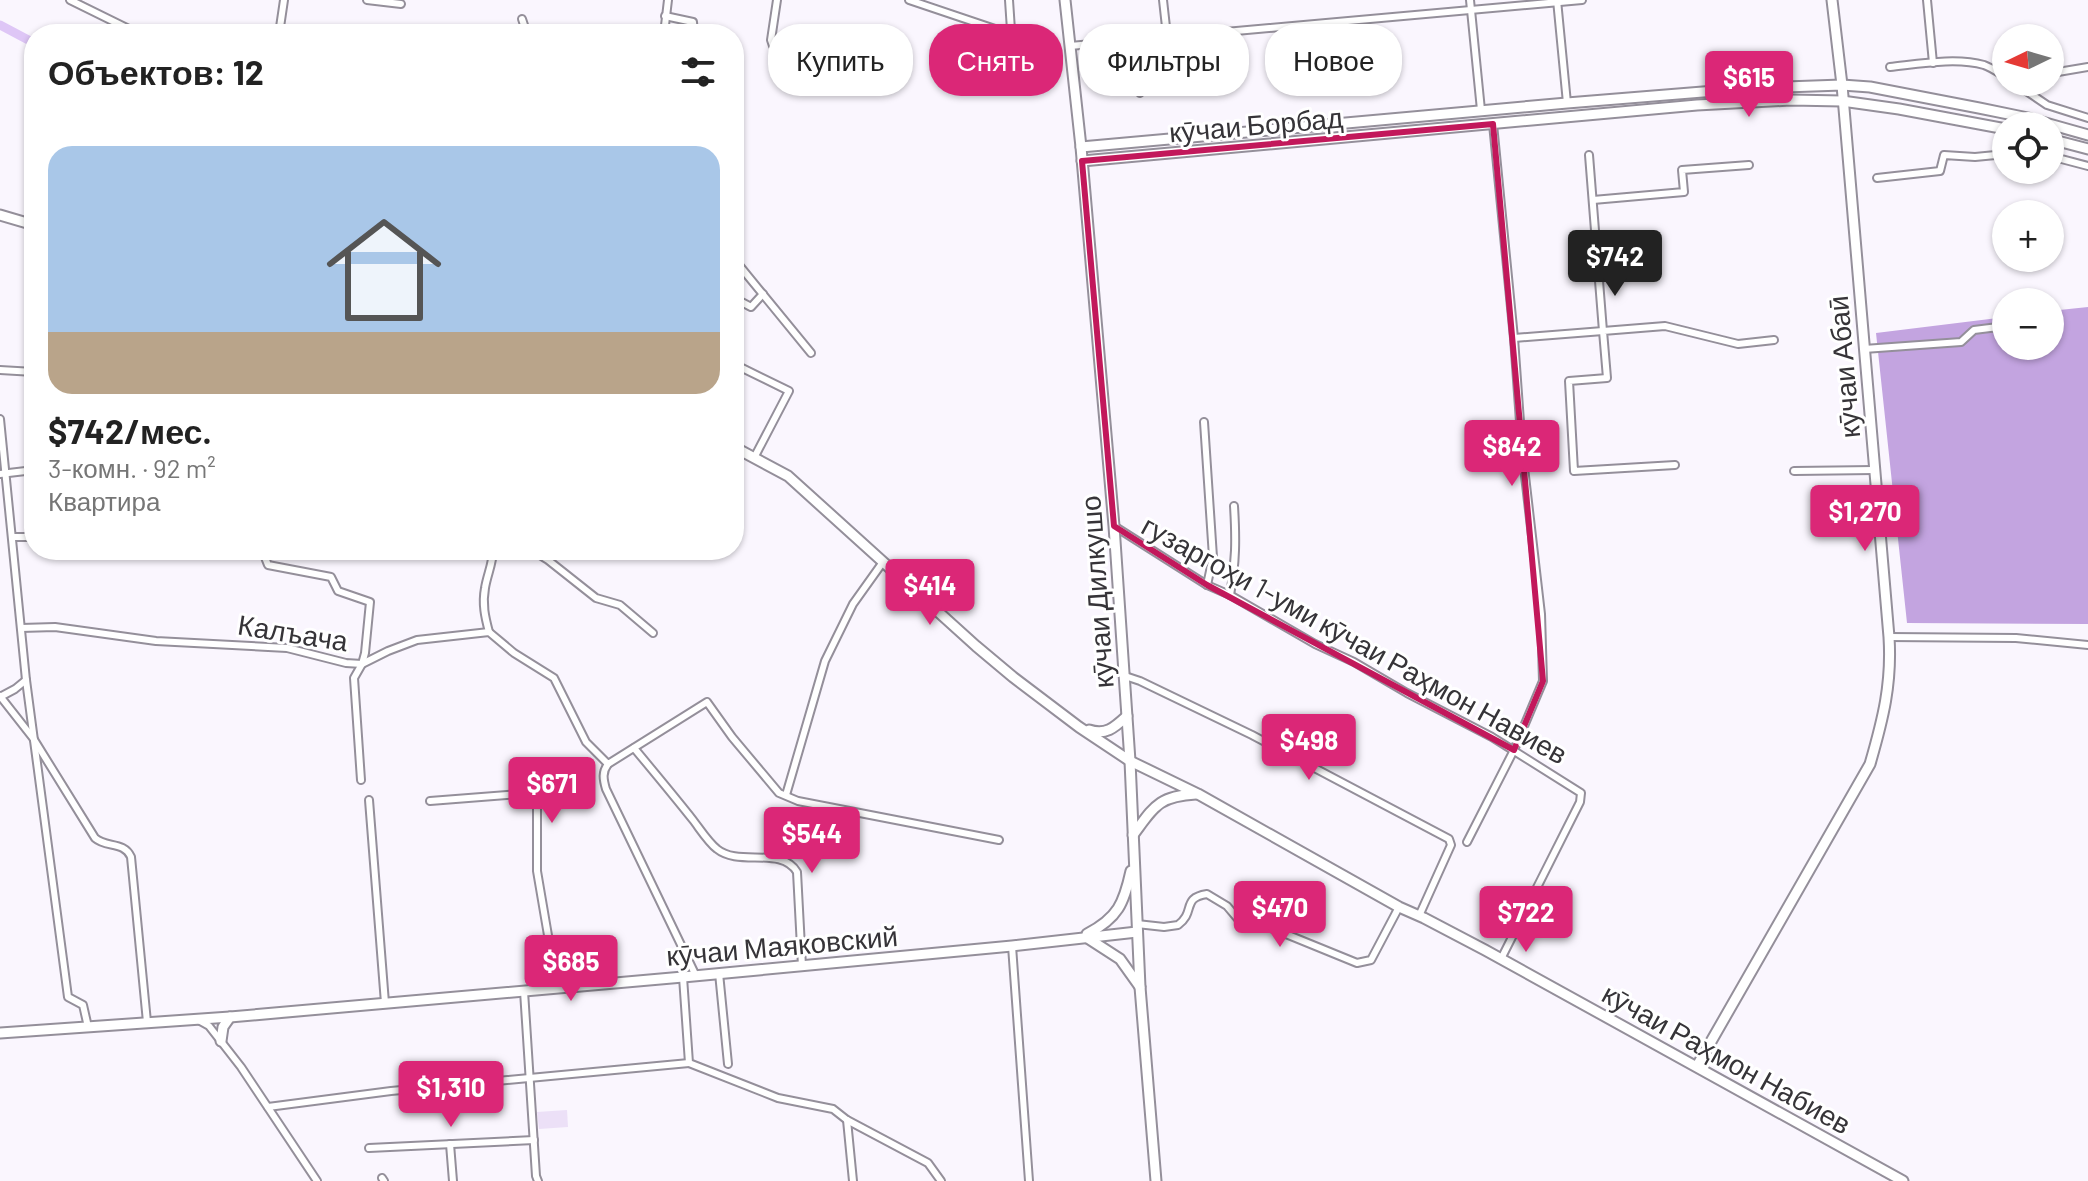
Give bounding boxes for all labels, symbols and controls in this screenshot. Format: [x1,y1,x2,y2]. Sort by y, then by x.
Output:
chip: Купить [768,24,913,96]
chip: Снять [929,24,1063,96]
chip: Фильтры [1079,24,1249,96]
chip: Новое [1265,24,1402,96]
north arrow [1992,24,2064,96]
map controls [1992,24,2064,360]
icon: filters [676,50,720,94]
text: Объектов: 12 [48,51,264,92]
pin: $615 [1702,51,1796,119]
text: $615 [1723,61,1775,92]
street label: кӯчаи Борбад [1168,99,1344,149]
button: locate [1992,112,2064,184]
icon: home [312,198,456,342]
button: + [1992,200,2064,272]
pin: $742 [1568,230,1662,298]
text: $742 [1586,240,1644,271]
button: − [1992,288,2064,360]
street label: кӯчаи Абаӣ [1820,294,1866,440]
text: $742/мес. [48,410,212,451]
pin: $842 [1465,420,1559,488]
text: $842 [1482,430,1542,461]
text: 3-комн. · 92 m² [48,452,216,483]
text: Квартира [48,485,160,516]
pin: $1,270 [1800,485,1930,553]
street label: кӯчаи Дилкушо [1072,494,1120,690]
text: $1,270 [1828,495,1902,526]
street label: гузаргоҳи 1-уми кӯчаи Раҳмон Навиев [1136,507,1574,771]
pin: $414 [883,559,977,627]
text: $414 [903,569,957,600]
street label: Калъача [236,607,351,658]
pin: $498 [1262,714,1356,782]
text: $498 [1280,724,1338,755]
pin: $671 [505,757,599,825]
text: $671 [526,767,578,798]
pin: $544 [765,807,859,875]
text: $544 [782,817,842,848]
pin: $470 [1233,881,1327,949]
pin: $722 [1479,886,1573,954]
text: $470 [1252,891,1308,922]
text: $722 [1498,896,1554,927]
street label: кӯчаи Маяковский [665,918,899,972]
pin: $685 [524,935,618,1003]
text: $685 [543,945,599,976]
street label: кӯчаи Раҳмон Набиев [1597,976,1857,1140]
pin: $1,310 [386,1061,516,1129]
text: $1,310 [417,1071,485,1102]

